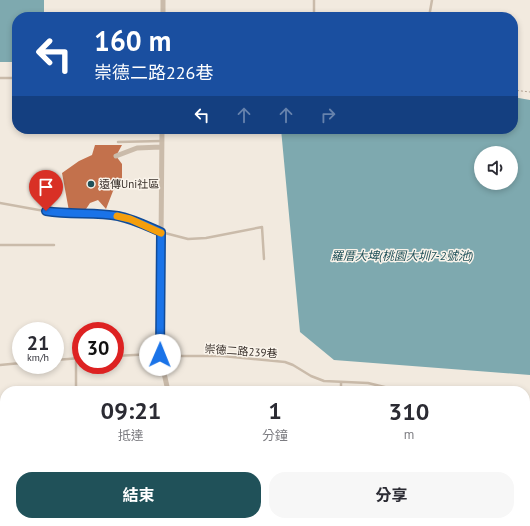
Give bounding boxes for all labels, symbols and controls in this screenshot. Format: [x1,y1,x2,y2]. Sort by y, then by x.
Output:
text: 160 m [94,22,171,59]
icon: left [28,28,80,80]
text: 崇德二路226巷 [94,61,213,84]
icon: left [191,104,213,126]
icon: ahead [233,104,255,126]
icon: ahead [275,104,297,126]
icon: right [317,104,339,126]
map controls [474,146,518,190]
button: sound [474,146,518,190]
pin [29,170,63,211]
icon: arrive [35,176,57,198]
place label: 遠傳Uni社區 [99,177,159,191]
marker: 遠傳Uni社區 [86,179,96,189]
water label: 羅厝大埤(桃園大圳7-2號池) [331,248,473,263]
speed limit sign: 30 [72,322,124,374]
text: 21 [27,330,49,356]
position arrow [139,334,181,376]
street label: 崇德二路239巷 [204,341,278,361]
text: km/h [27,351,49,364]
text: 09:21 [101,395,161,426]
text: 1 [268,395,282,426]
text: 310 [389,396,429,427]
text: m [404,426,414,443]
text: 抵達 [118,427,144,444]
text: 分鐘 [262,427,288,444]
button: 結束 [16,472,261,518]
button: 分享 [269,472,514,518]

